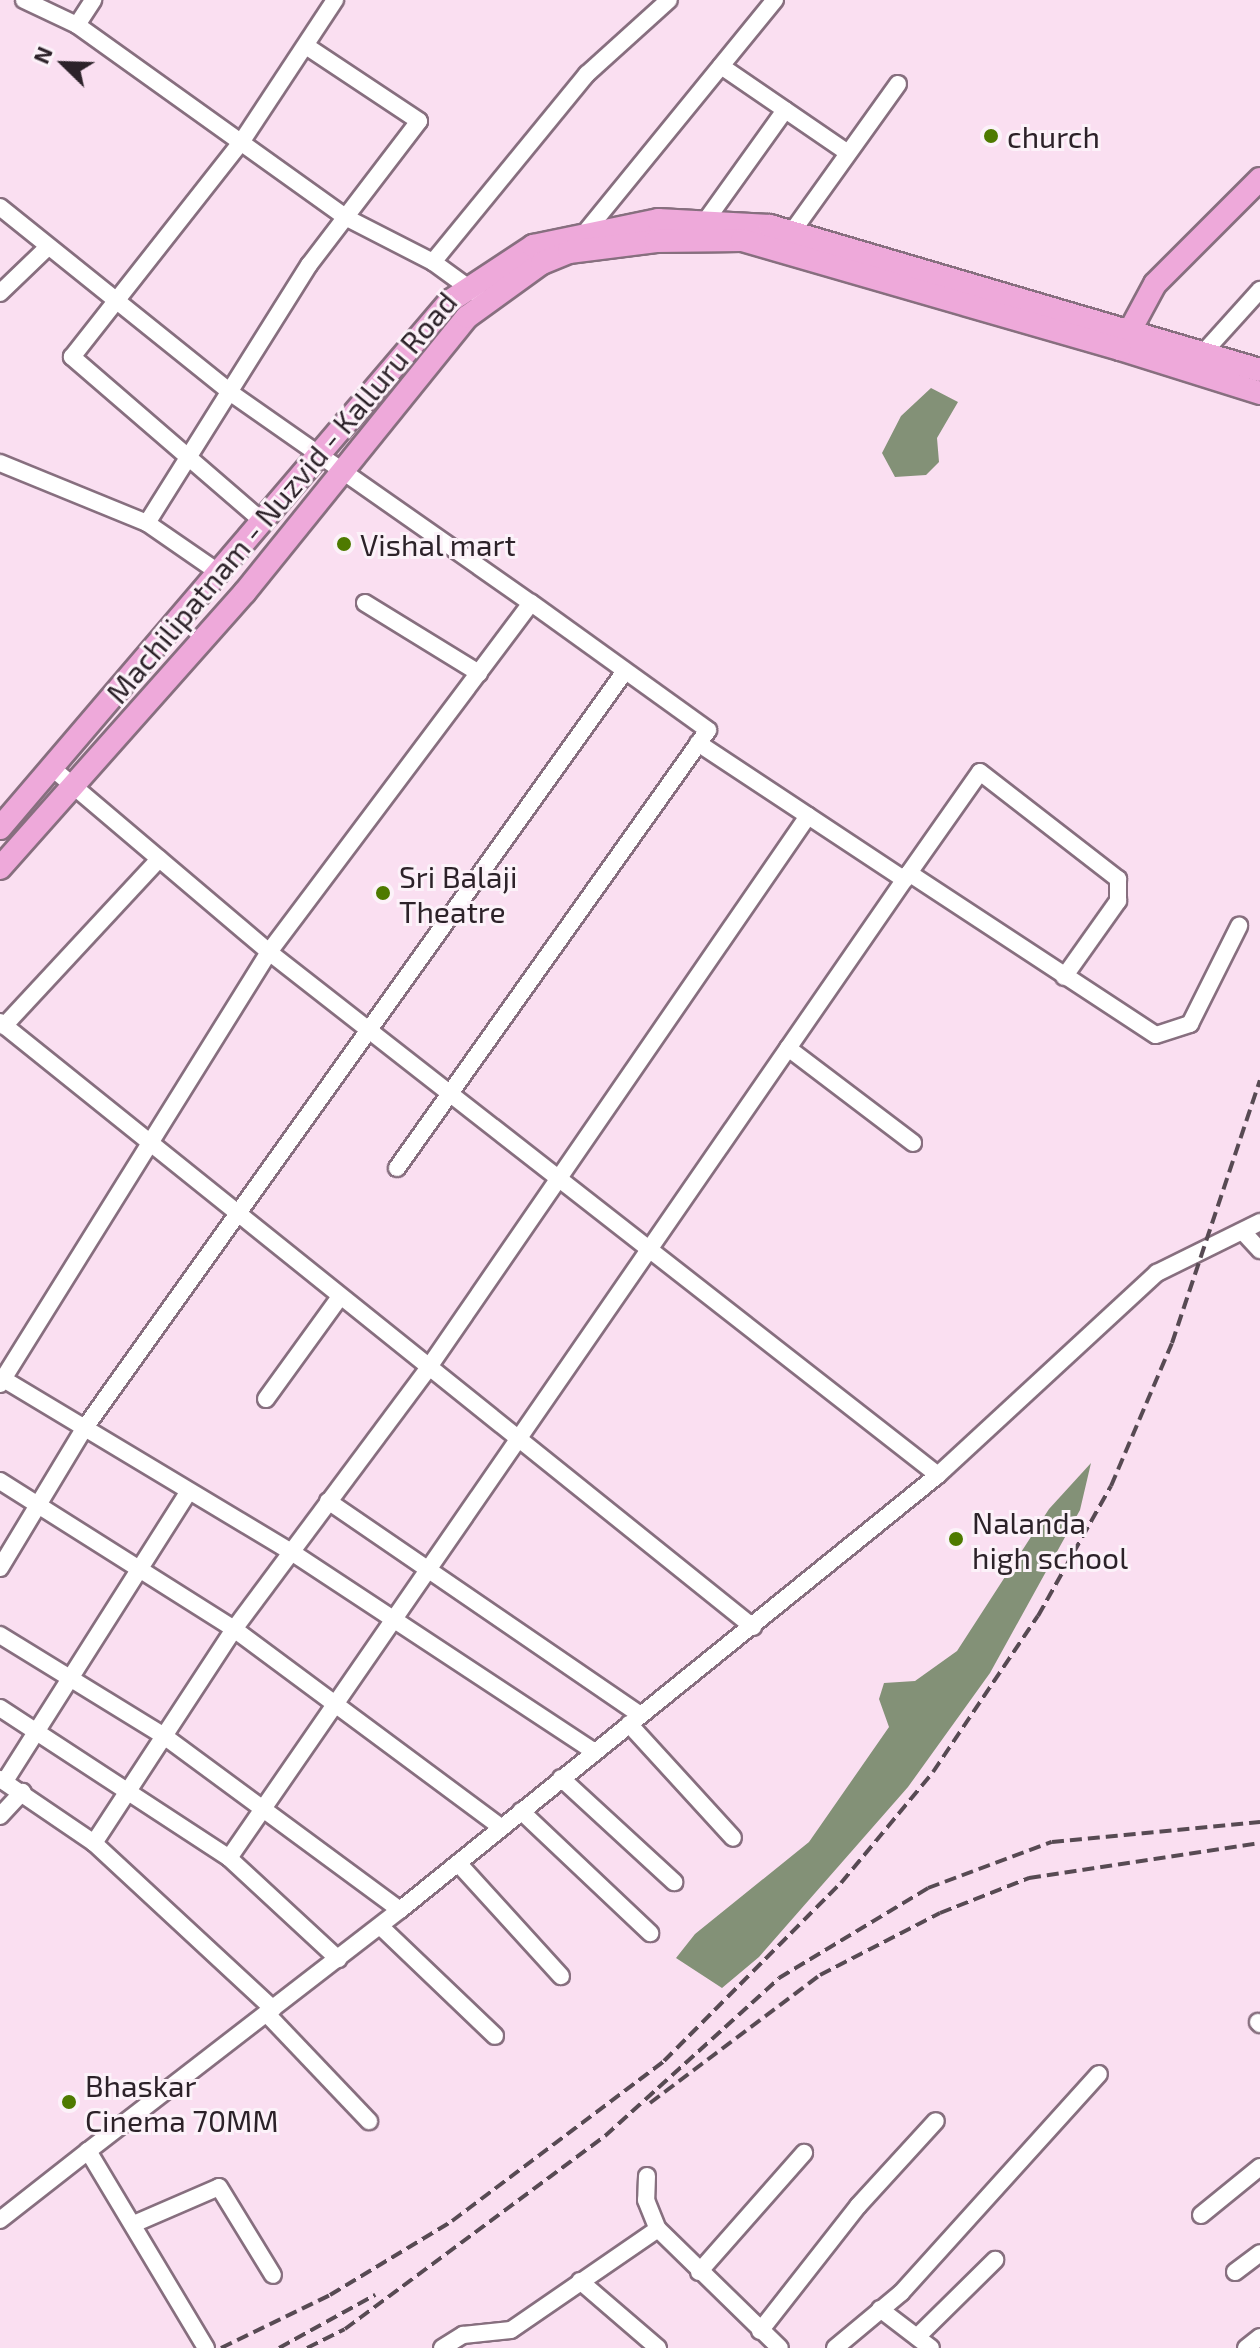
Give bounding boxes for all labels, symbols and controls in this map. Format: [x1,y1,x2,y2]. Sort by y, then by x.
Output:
north arrow [24,24,104,104]
text: N [27,42,57,67]
place label: church [1007,118,1100,154]
marker: church [982,127,1000,145]
street label: Machilipatnam - Nuzvid - Kalluru Road [98,284,464,710]
place label: Vishal mart [360,526,517,562]
marker: Vishal mart [335,535,353,553]
place label: Sri Balaji Theatre [399,858,517,928]
marker: Sri Balaji Theatre [374,884,392,902]
place label: Nalanda high school [972,1504,1128,1574]
marker: Nalanda high school [947,1530,965,1548]
place label: Bhaskar Cinema 70MM [85,2067,279,2138]
marker: Bhaskar Cinema 70MM [60,2093,78,2111]

